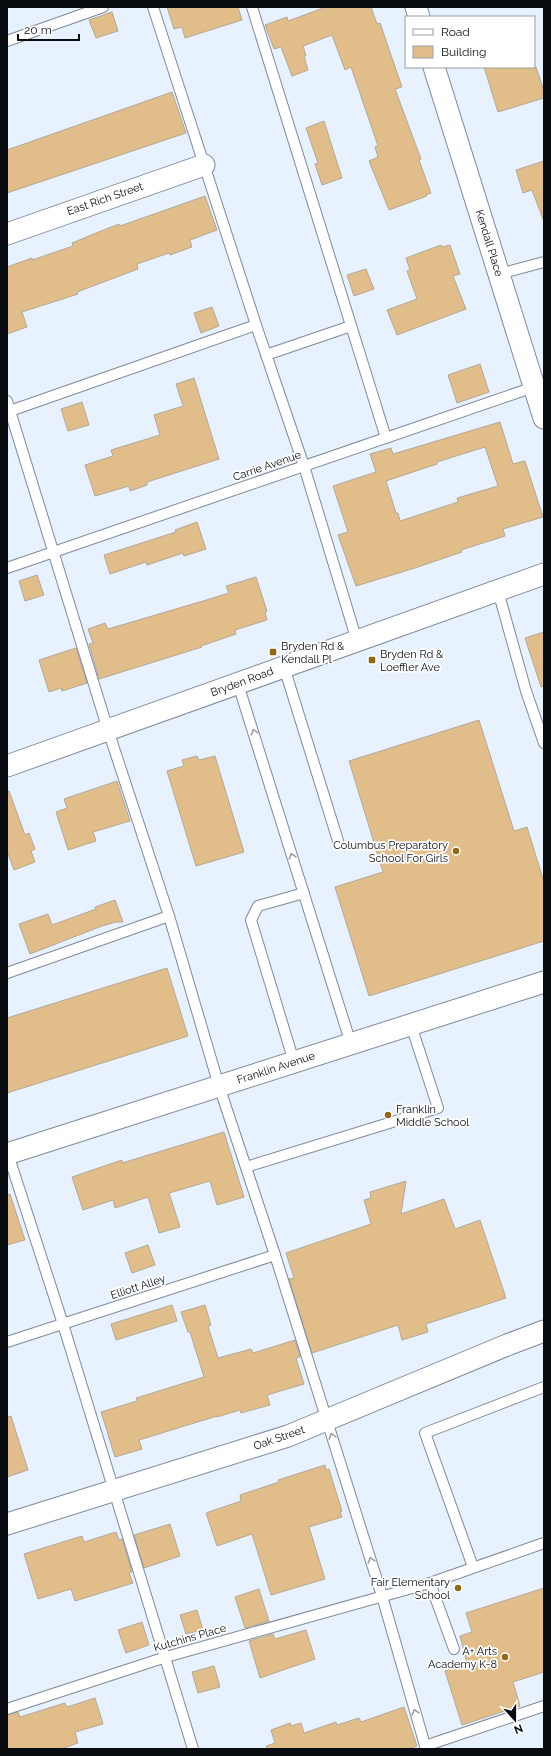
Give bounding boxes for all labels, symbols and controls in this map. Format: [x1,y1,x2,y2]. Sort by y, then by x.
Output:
scale bar [18,16,79,42]
legend [405,16,535,68]
text: 20 m [24,23,52,37]
text: Road [441,25,470,39]
text: Building [441,45,487,59]
street label: East Rich Street [65,180,145,218]
street label: Kendall Place [473,208,505,278]
street label: Carrie Avenue [231,448,303,484]
place label: Bryden Rd & Kendall Pl [281,640,345,666]
marker: Bryden Rd & Kendall Pl [268,647,278,657]
place label: Bryden Rd & Loeffler Ave [380,648,444,674]
marker: Bryden Rd & Loeffler Ave [367,655,377,665]
street label: Bryden Road [209,665,275,699]
one-way arrow [250,729,259,736]
place label: Columbus Preparatory School For Girls [333,839,448,865]
marker: Columbus Preparatory School For Girls [451,846,461,856]
one-way arrow [288,853,297,860]
street label: Franklin Avenue [235,1049,317,1087]
place label: Franklin Middle School [396,1103,469,1129]
marker: Franklin Middle School [383,1110,393,1120]
street label: Elliott Alley [109,1272,167,1302]
street label: Oak Street [252,1423,307,1453]
one-way arrow [328,1432,337,1439]
one-way arrow [367,1557,376,1564]
place label: Fair Elementary School [371,1576,450,1602]
marker: Fair Elementary School [453,1583,463,1593]
street label: Kutchins Place [152,1621,228,1655]
place label: A+ Arts Academy K-8 [428,1645,497,1671]
marker: A+ Arts Academy K-8 [500,1652,510,1662]
north arrow [495,1700,535,1740]
one-way arrow [411,1708,420,1715]
text: N [512,1721,525,1736]

